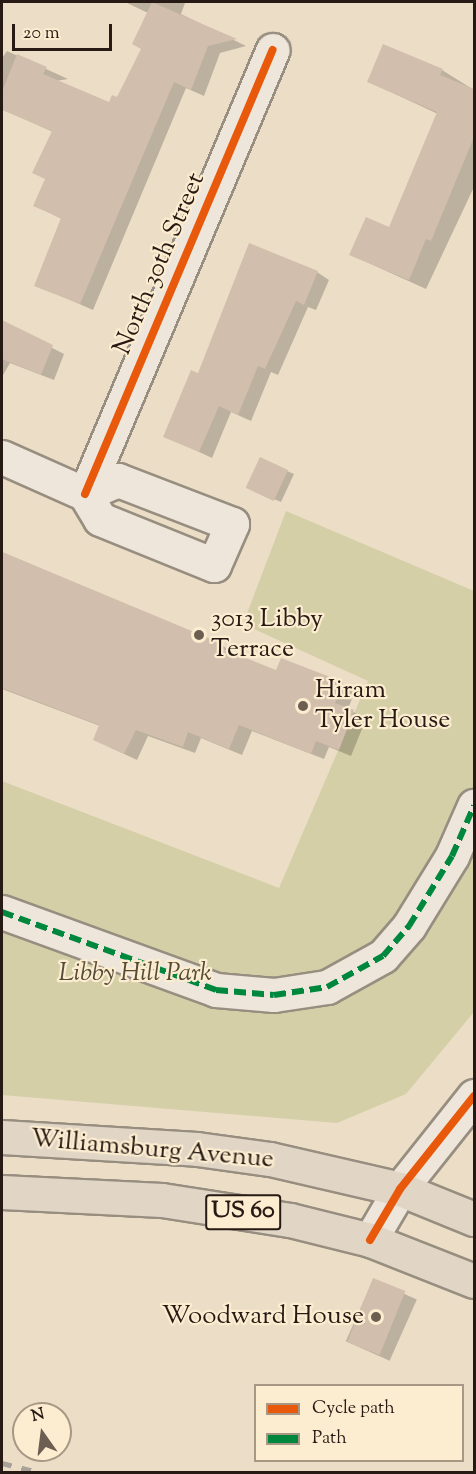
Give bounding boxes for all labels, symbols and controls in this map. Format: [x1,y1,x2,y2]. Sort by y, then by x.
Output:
scale bar [15,12,116,50]
text: 20 m [23,21,60,47]
street label: North 30th Street [108,168,212,360]
place label: 3013 Libby Terrace [211,604,323,666]
marker: 3013 Libby Terrace [192,628,206,642]
place label: Hiram Tyler House [315,675,450,736]
marker: Hiram Tyler House [296,699,310,713]
park label: Libby Hill Park [58,958,212,990]
street label: Williamsburg Avenue [29,1124,275,1176]
road number: US 60 [204,1191,282,1233]
place label: Woodward House [162,1301,364,1333]
marker: Woodward House [369,1310,383,1324]
legend [254,1384,464,1462]
text: Cycle path [312,1396,395,1422]
north arrow [12,1402,72,1462]
text: N [29,1403,47,1429]
text: Path [312,1426,347,1452]

